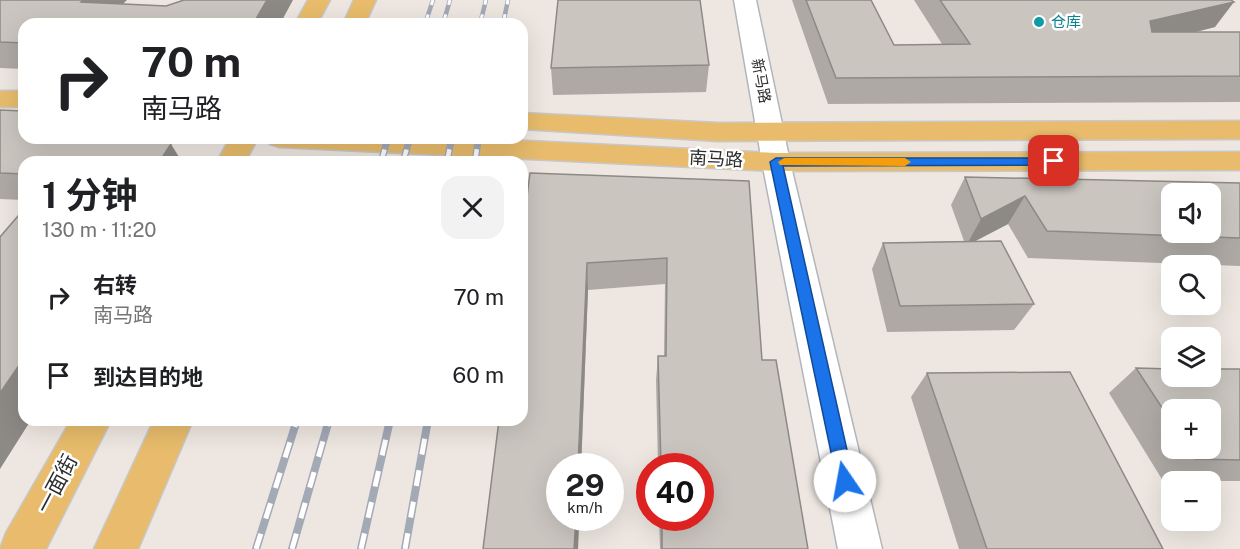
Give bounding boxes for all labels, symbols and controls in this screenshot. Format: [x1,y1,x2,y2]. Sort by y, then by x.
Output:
place label: 仓库 [1051,13,1081,30]
marker: 仓库 [1032,15,1046,29]
text: 70 m [141,37,241,86]
icon: right [42,42,120,120]
street label: 新马路 [749,57,774,105]
text: 南马路 [141,92,222,124]
pin [1028,135,1079,186]
icon: arrive [1037,144,1070,177]
street label: 南马路 [689,147,744,170]
text: 1 分钟 [42,174,138,216]
button: close [441,176,504,239]
map controls [1161,183,1221,531]
button: sound [1161,183,1221,243]
text: 130 m · 11:20 [42,218,157,242]
button: search [1161,255,1221,315]
text: 右转 [93,272,137,298]
icon: right [42,281,75,314]
text: 70 m [453,284,504,310]
text: 南马路 [93,303,153,327]
button: layers [1161,327,1221,387]
icon: arrive [42,359,75,392]
text: 60 m [453,362,504,388]
text: 到达目的地 [93,364,203,390]
button: + [1161,399,1221,459]
position arrow [813,449,877,513]
street label: 一面街 [31,450,82,517]
speed limit sign: 40 [636,453,714,531]
text: 29 [566,467,604,503]
button: − [1161,471,1221,531]
text: km/h [567,499,603,516]

